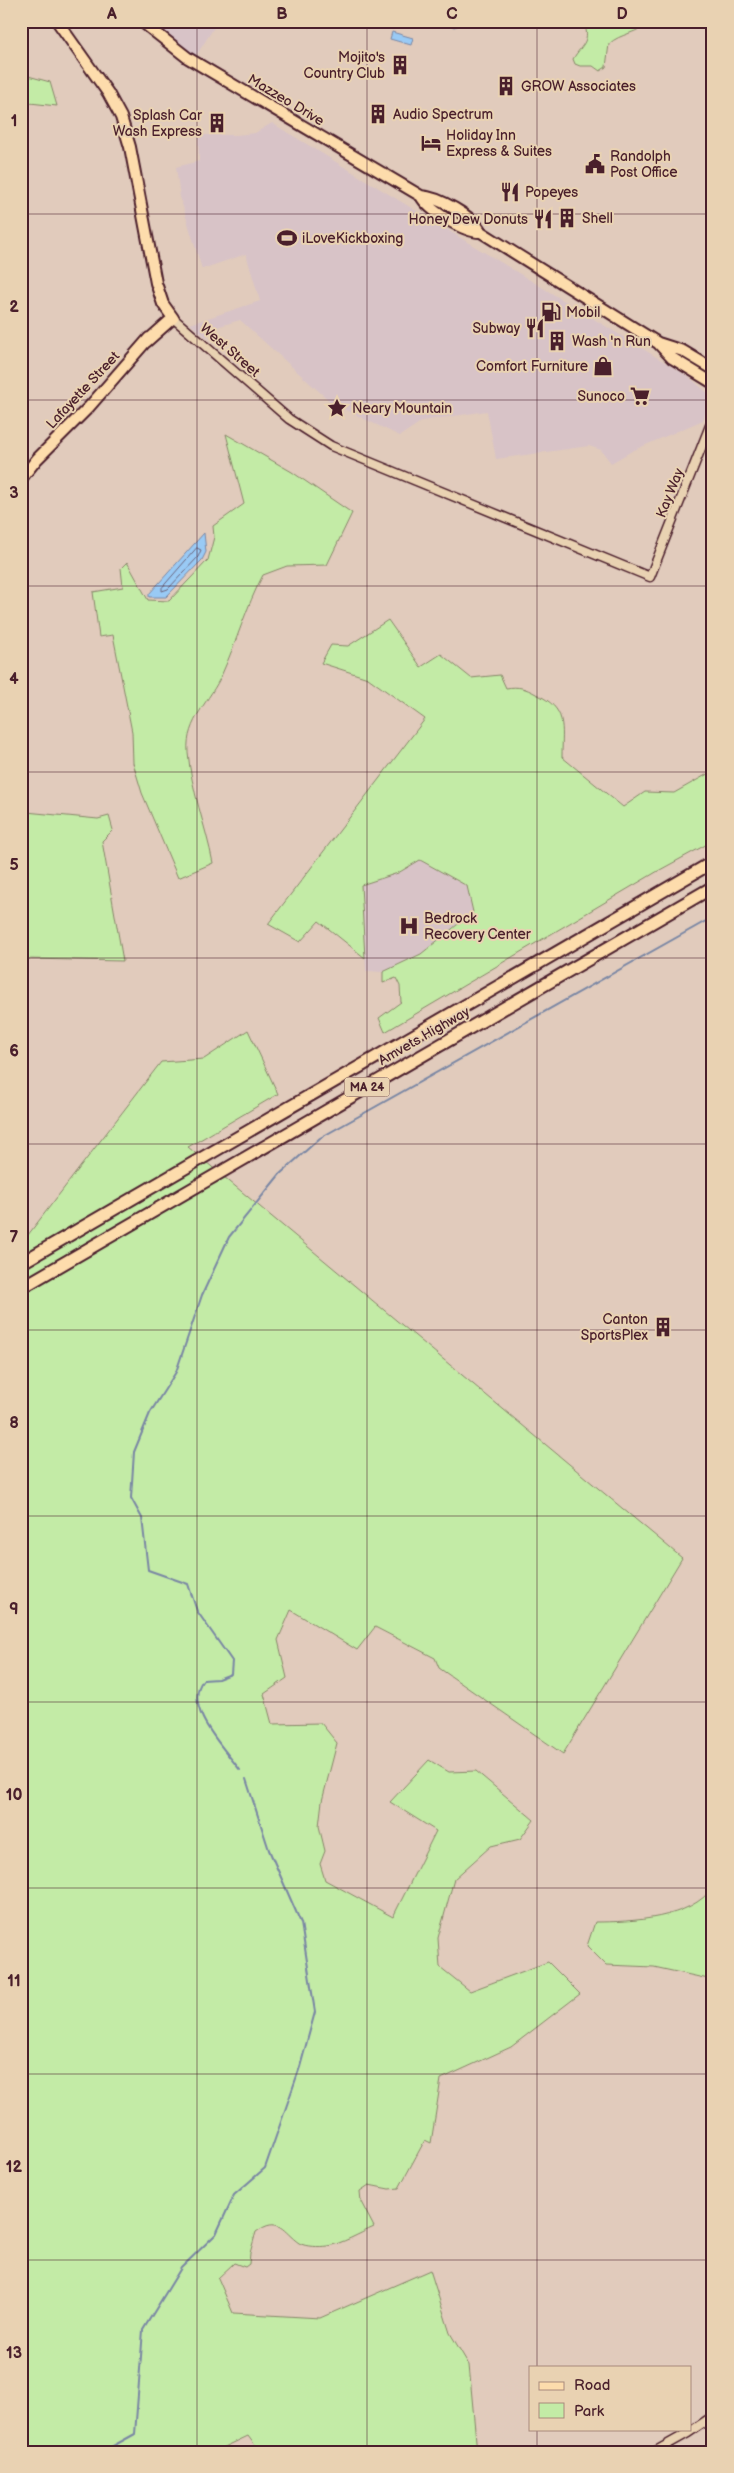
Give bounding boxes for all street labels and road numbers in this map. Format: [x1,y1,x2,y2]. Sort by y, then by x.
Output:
street label: Mazzeo Drive [245,71,327,129]
street label: West Street [197,319,264,381]
street label: Lafayette Street [43,347,124,432]
street label: Kay Way [652,465,688,520]
street label: Amvets Highway [375,1003,473,1069]
road number: MA 24 [344,1078,390,1096]

